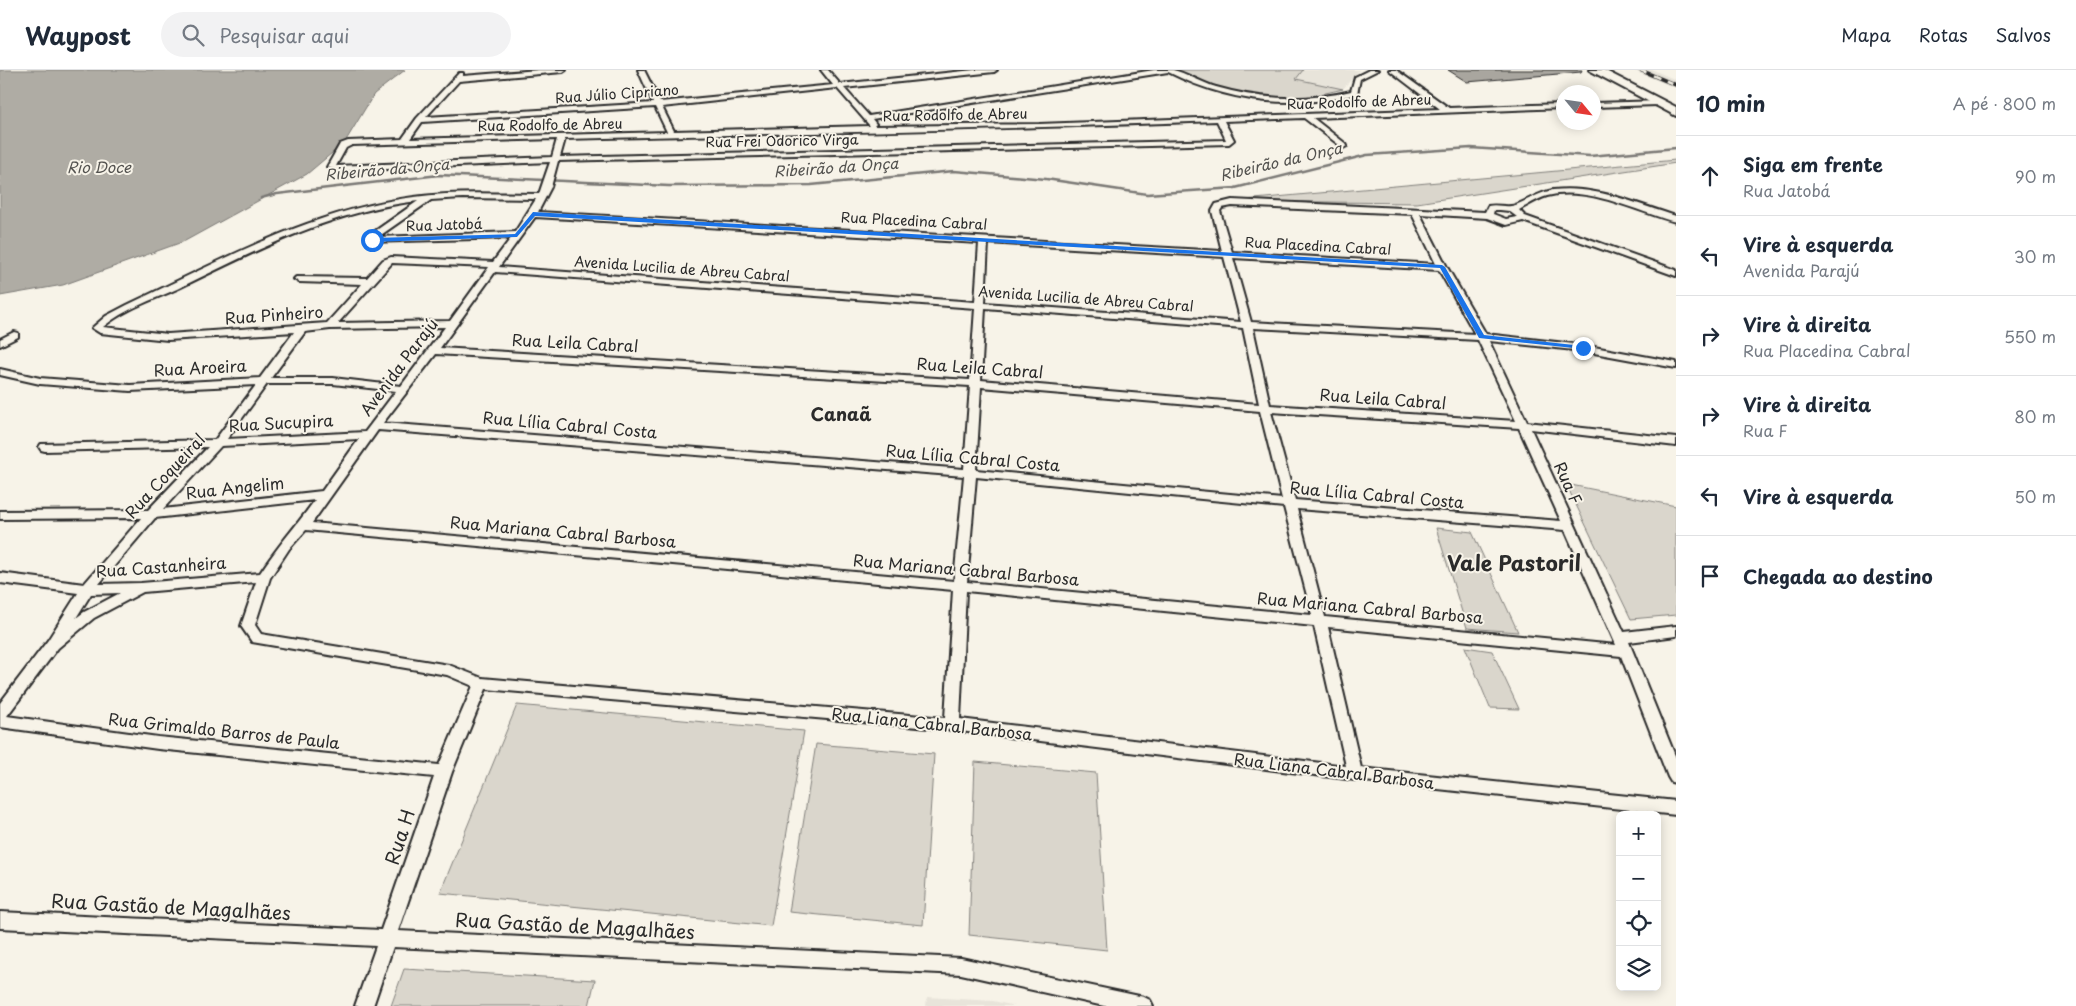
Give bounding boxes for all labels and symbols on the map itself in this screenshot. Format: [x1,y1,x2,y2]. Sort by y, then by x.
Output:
street label: Rua Júlio Cipriano [554,79,680,108]
north arrow [1556,85,1601,130]
street label: Rua Rodolfo de Abreu [1286,88,1432,115]
street label: Rua Rodolfo de Abreu [883,103,1027,126]
street label: Rua Rodolfo de Abreu [478,113,622,136]
street label: Rua Frei Odorico Virga [705,129,859,152]
water label: Ribeirão da Onça [1217,135,1345,186]
water label: Ribeirão da Onça [773,151,900,182]
water label: Ribeirão da Onça [324,152,451,185]
water label: Rio Doce [67,155,132,178]
street label: Rua Placedina Cabral [840,206,988,235]
street label: Rua Jatobá [405,213,483,236]
route start [361,229,384,252]
street label: Rua Placedina Cabral [1244,231,1392,260]
street label: Avenida Lucilia de Abreu Cabral [574,250,790,287]
street label: Avenida Lucilia de Abreu Cabral [978,280,1194,317]
street label: Rua Pinheiro [224,299,324,329]
street label: Avenida Parajú [354,313,443,420]
street label: Rua Leila Cabral [511,327,639,357]
route end [1572,337,1595,360]
street label: Rua Leila Cabral [916,351,1044,383]
street label: Rua Aroeira [153,353,247,381]
street label: Rua Leila Cabral [1319,382,1447,414]
district label: Canaã [811,400,872,427]
street label: Rua Lília Cabral Costa [482,404,658,444]
street label: Rua Sucupira [228,407,334,437]
street label: Rua Coqueiral [119,428,210,523]
street label: Rua Lília Cabral Costa [885,437,1061,477]
street label: Rua F [1549,457,1589,508]
street label: Rua Angelim [185,470,285,504]
street label: Rua Lília Cabral Costa [1289,474,1465,514]
street label: Rua Mariana Cabral Barbosa [449,509,677,553]
district label: Vale Pastoril [1447,546,1581,578]
street label: Rua Mariana Cabral Barbosa [852,547,1080,591]
street label: Rua Castanheira [95,549,227,583]
street label: Rua Mariana Cabral Barbosa [1256,585,1484,629]
street label: Rua Liana Cabral Barbosa [831,701,1034,745]
street label: Rua Grimaldo Barros de Paula [107,706,342,754]
street label: Rua Liana Cabral Barbosa [1233,746,1436,794]
street label: Rua H [377,805,421,868]
street label: Rua Gastão de Magalhães [50,886,292,926]
street label: Rua Gastão de Magalhães [454,905,696,945]

